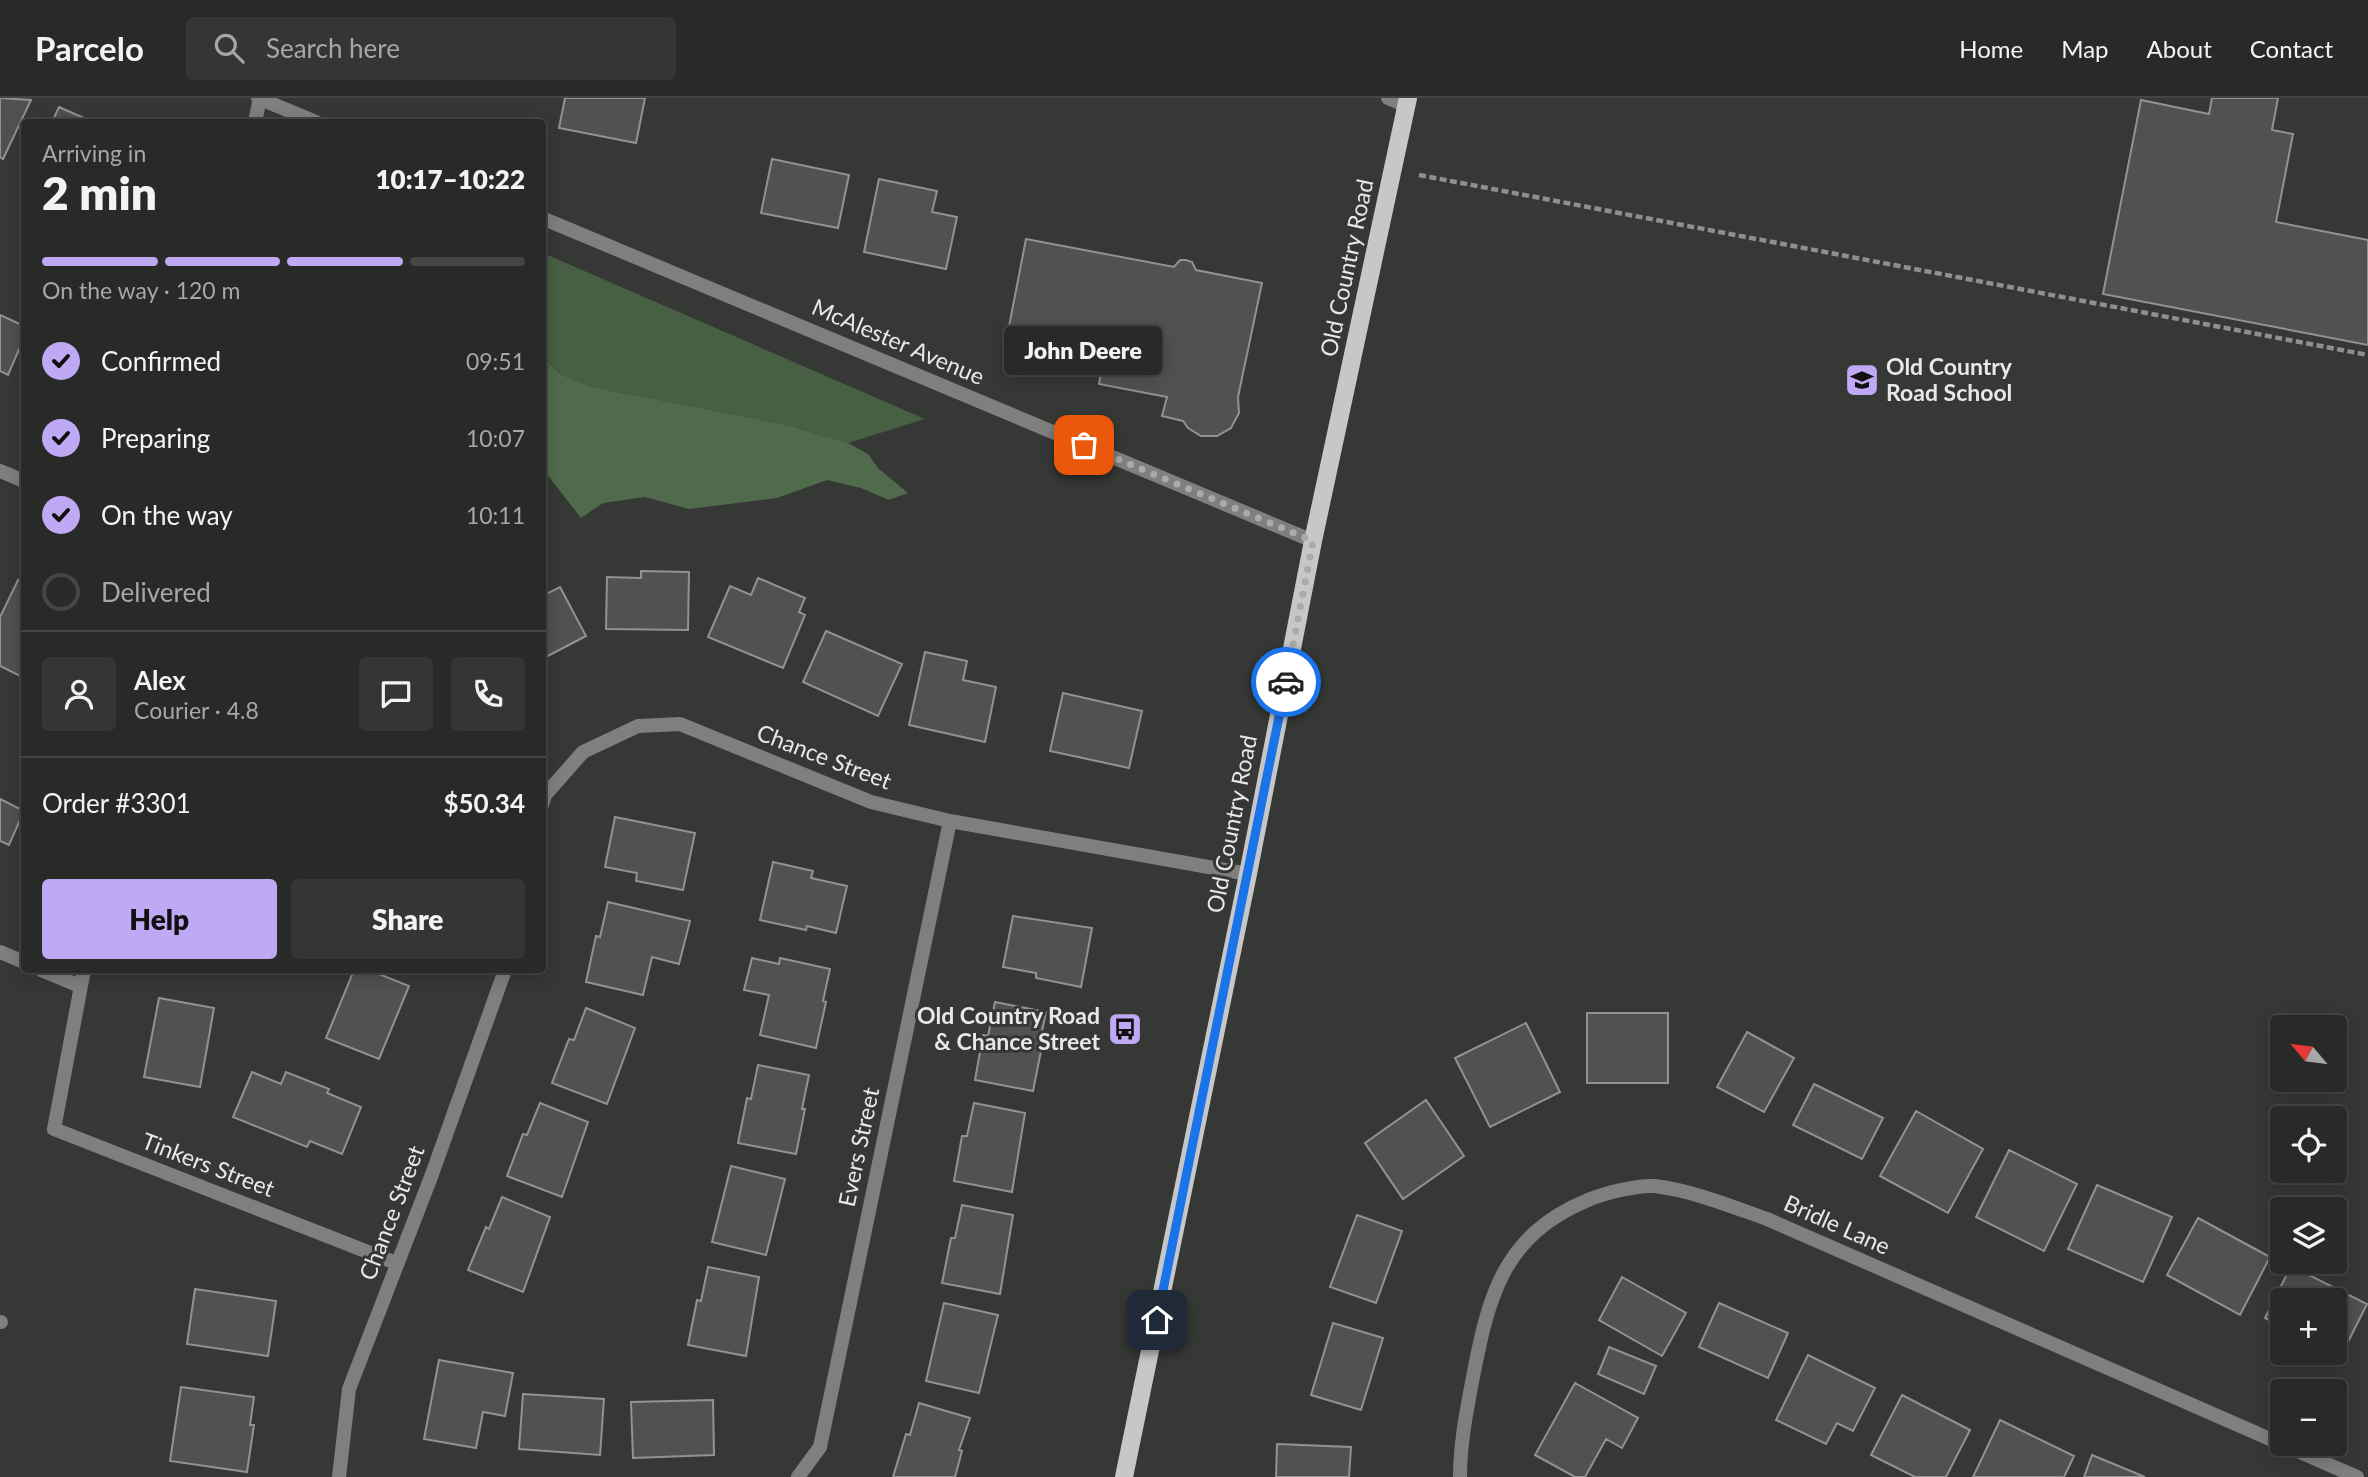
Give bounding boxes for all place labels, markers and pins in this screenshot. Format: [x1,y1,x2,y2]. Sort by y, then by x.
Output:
callout: John Deere [1005,326,1163,375]
place label: Old Country Road School [1886,352,2013,406]
school or university icon: Old Country Road School [1843,361,1881,399]
pin [1054,415,1114,475]
place label: Old Country Road & Chance Street [917,1001,1100,1055]
bus stop icon: Old Country Road & Chance Street [1106,1010,1144,1048]
pin [1127,1290,1187,1350]

